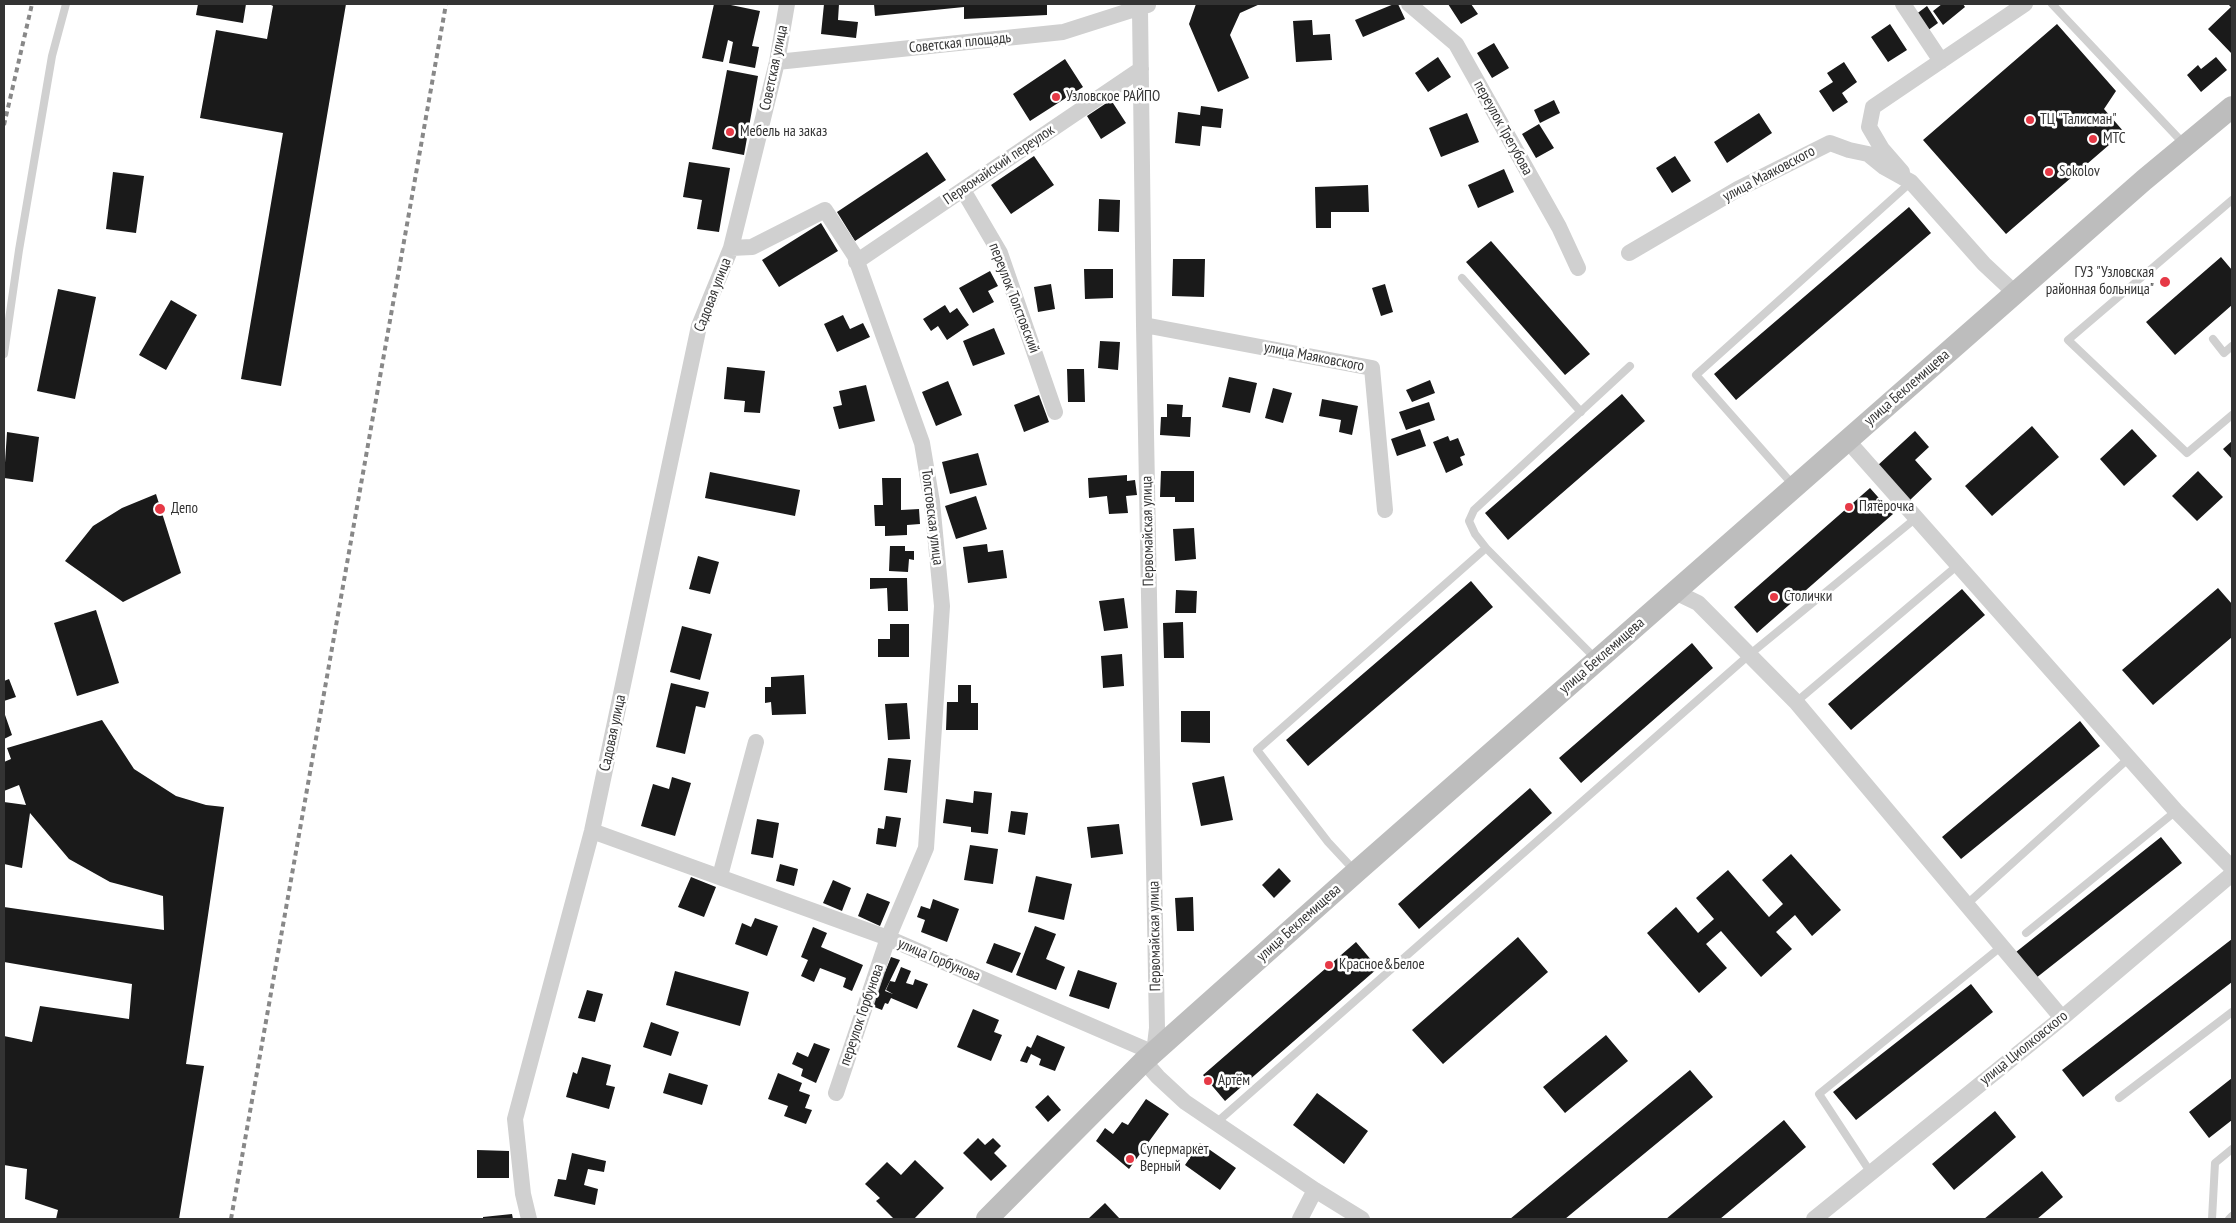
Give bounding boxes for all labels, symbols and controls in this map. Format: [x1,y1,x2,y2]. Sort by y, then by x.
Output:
street label: Советская улица [756,24,792,112]
street label: Советская площадь [908,29,1012,57]
street label: переулок Трегубова [1470,78,1536,178]
place label: Узловское РАЙПО [1066,88,1160,106]
marker: Узловское РАЙПО [1050,91,1062,103]
place label: ТЦ "Талисман" [2040,111,2116,129]
marker: ТЦ "Талисман" [2024,114,2036,126]
street label: Первомайский переулок [940,121,1058,209]
place label: Мебель на заказ [740,123,827,141]
marker: Мебель на заказ [724,126,736,138]
place label: МТС [2103,130,2126,148]
marker: МТС [2087,133,2099,145]
street label: улица Маяковского [1720,142,1818,206]
place label: Sokolov [2059,163,2100,181]
marker: Sokolov [2043,166,2055,178]
street label: переулок Толстовский [985,240,1043,356]
street label: Садовая улица [691,255,735,335]
place label: ГУЗ "Узловская районная больница" [2046,264,2154,299]
marker: ГУЗ "Узловская районная больница" [2158,275,2172,289]
street label: улица Маяковского [1262,338,1366,376]
street label: улица Беклемищева [1861,346,1953,430]
street label: Толстовская улица [917,468,947,566]
street label: Первомайская улица [1138,476,1158,586]
place label: Пятёрочка [1859,498,1914,516]
place label: Депо [171,500,198,518]
marker: Пятёрочка [1843,501,1855,513]
marker: Депо [153,502,167,516]
place label: Столички [1784,588,1832,606]
marker: Столички [1768,591,1780,603]
street label: улица Беклемищева [1556,614,1648,698]
street label: Садовая улица [596,693,630,773]
street label: Первомайская улица [1145,881,1165,991]
street label: улица Беклемищева [1253,881,1345,965]
street label: улица Горбунова [895,935,983,985]
place label: Красное&Белое [1339,956,1425,974]
marker: Красное&Белое [1323,959,1335,971]
street label: переулок Горбунова [836,962,888,1068]
street label: улица Циолковского [1976,1007,2072,1089]
place label: Артём [1218,1072,1250,1090]
marker: Артём [1202,1075,1214,1087]
place label: Супермаркет Верный [1140,1141,1209,1176]
marker: Супермаркет Верный [1124,1153,1136,1165]

